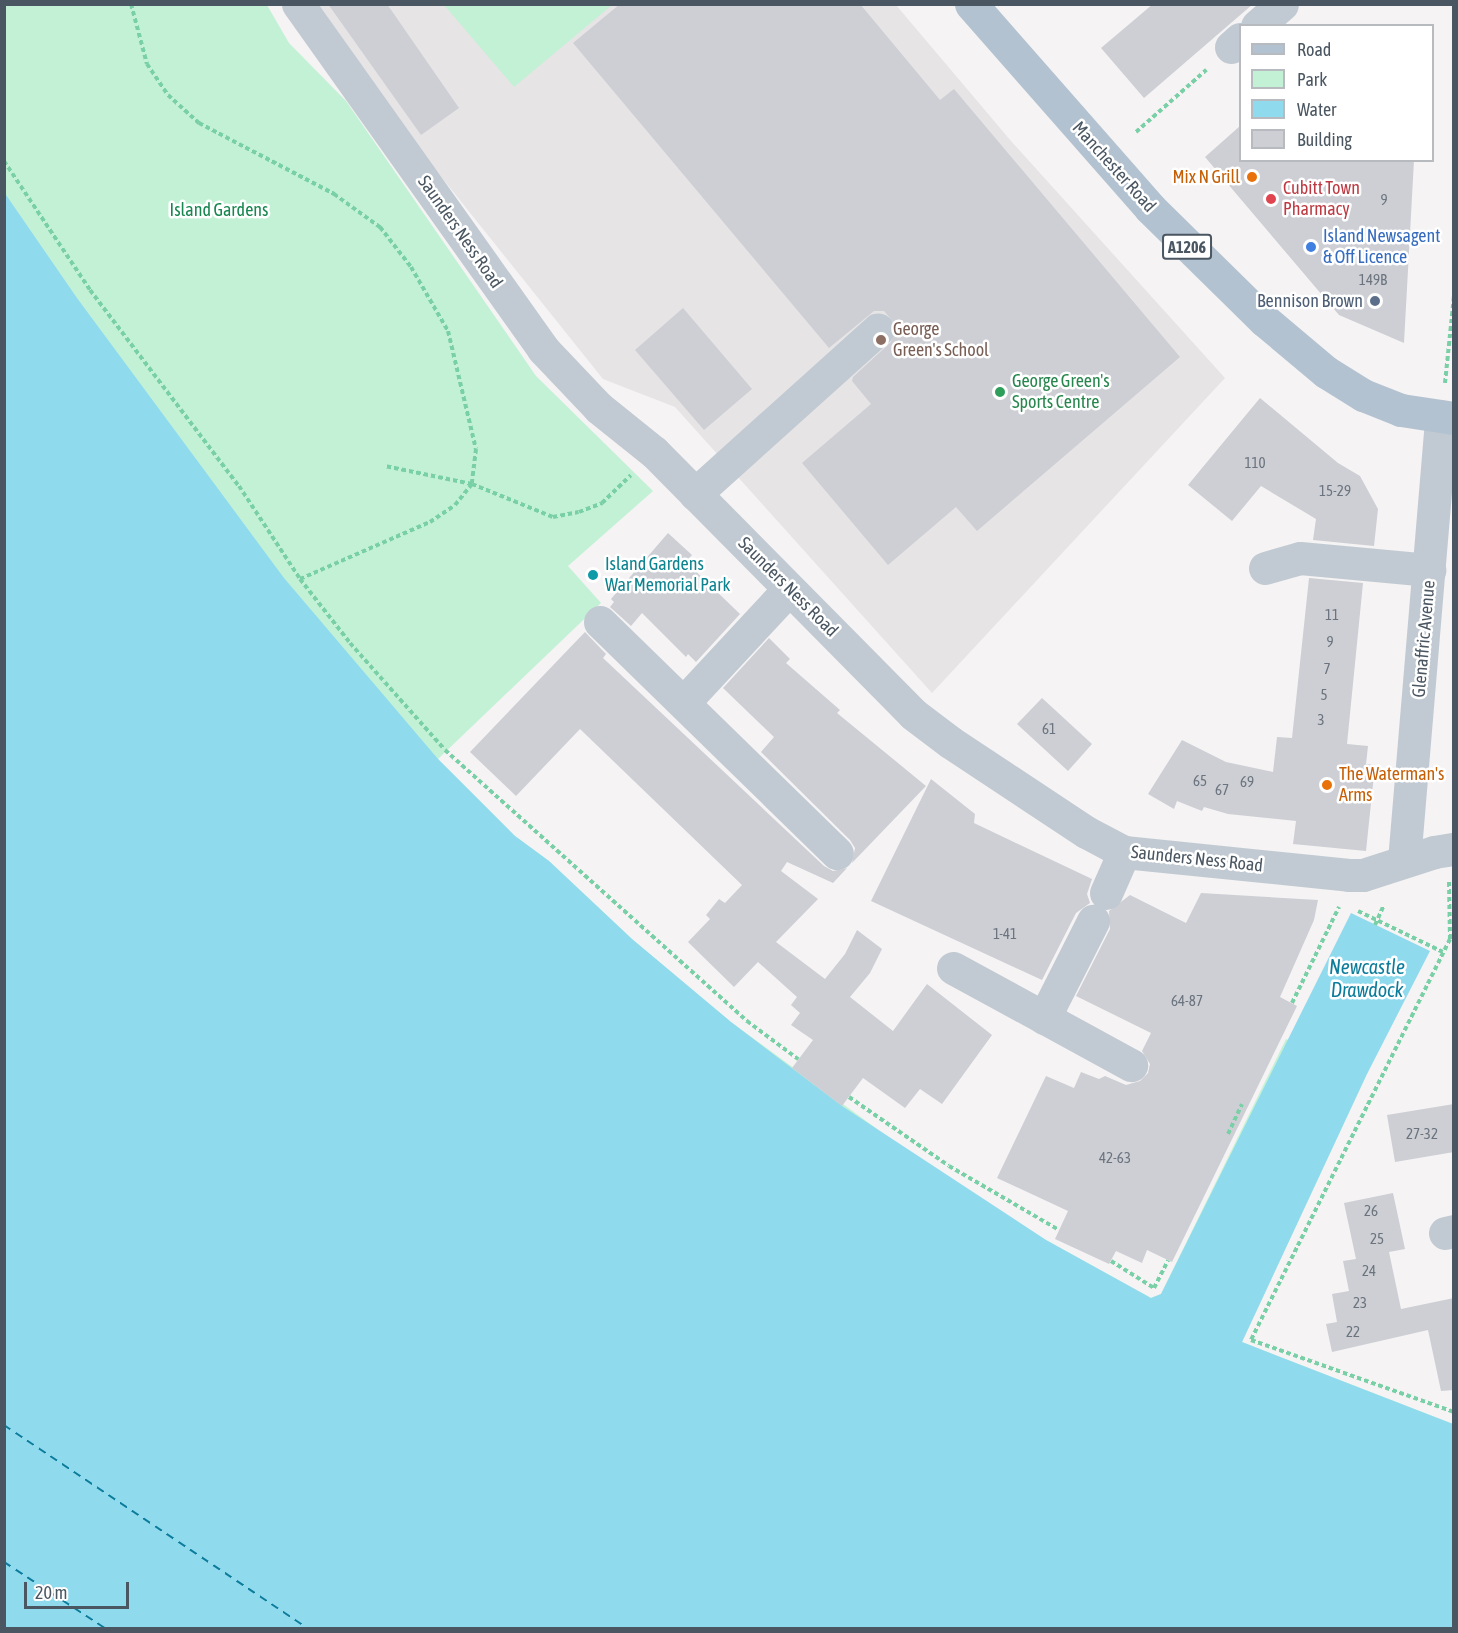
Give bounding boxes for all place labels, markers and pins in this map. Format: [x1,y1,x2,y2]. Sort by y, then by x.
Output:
place label: Mix N Grill [1172,166,1240,188]
marker: Mix N Grill [1245,170,1259,184]
place label: Cubitt Town Pharmacy [1283,178,1360,220]
marker: Cubitt Town Pharmacy [1264,192,1278,206]
place label: Island Newsagent & Off Licence [1323,226,1440,268]
marker: Island Newsagent & Off Licence [1304,240,1318,254]
place label: Bennison Brown [1257,290,1363,312]
marker: Bennison Brown [1368,294,1382,308]
place label: George Green's School [893,319,989,362]
marker: George Green's School [874,333,888,347]
place label: George Green's Sports Centre [1012,371,1110,413]
marker: George Green's Sports Centre [993,385,1007,399]
place label: Island Gardens War Memorial Park [605,554,730,596]
marker: Island Gardens War Memorial Park [586,568,600,582]
place label: The Waterman's Arms [1339,764,1444,806]
marker: The Waterman's Arms [1320,778,1334,792]

